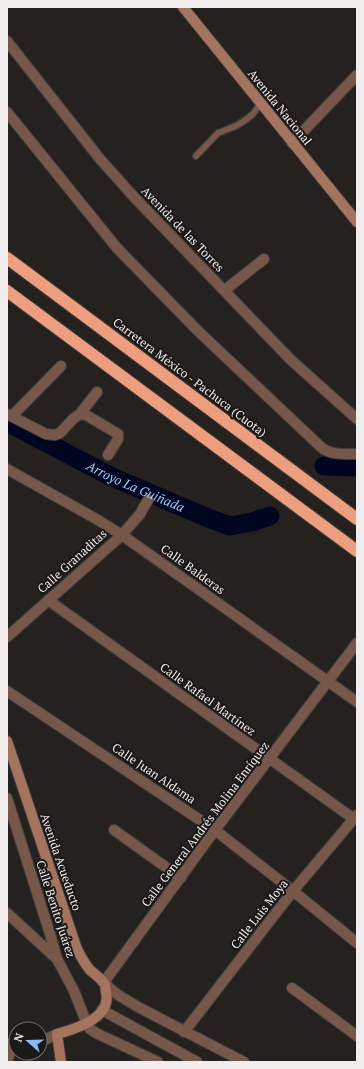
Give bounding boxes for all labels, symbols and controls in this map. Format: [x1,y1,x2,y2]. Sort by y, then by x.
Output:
street label: Avenida Nacional [245,66,315,148]
street label: Avenida de las Torres [138,183,228,275]
street label: Carretera México - Pachuca (Cuota) [110,314,270,440]
water label: Arroyo La Guiñada [83,456,187,516]
street label: Calle Granaditas [34,526,110,596]
street label: Calle Balderas [158,541,228,597]
street label: Calle Rafael Martínez [157,659,259,739]
street label: Calle General Andrés Molina Enríquez [138,738,272,910]
street label: Calle Juan Aldama [109,739,199,807]
street label: Avenida Acueducto [37,811,85,913]
street label: Calle Benito Juárez [33,858,79,960]
street label: Calle Luis Moya [227,876,291,952]
north arrow [8,1021,48,1061]
text: N [11,1031,27,1044]

